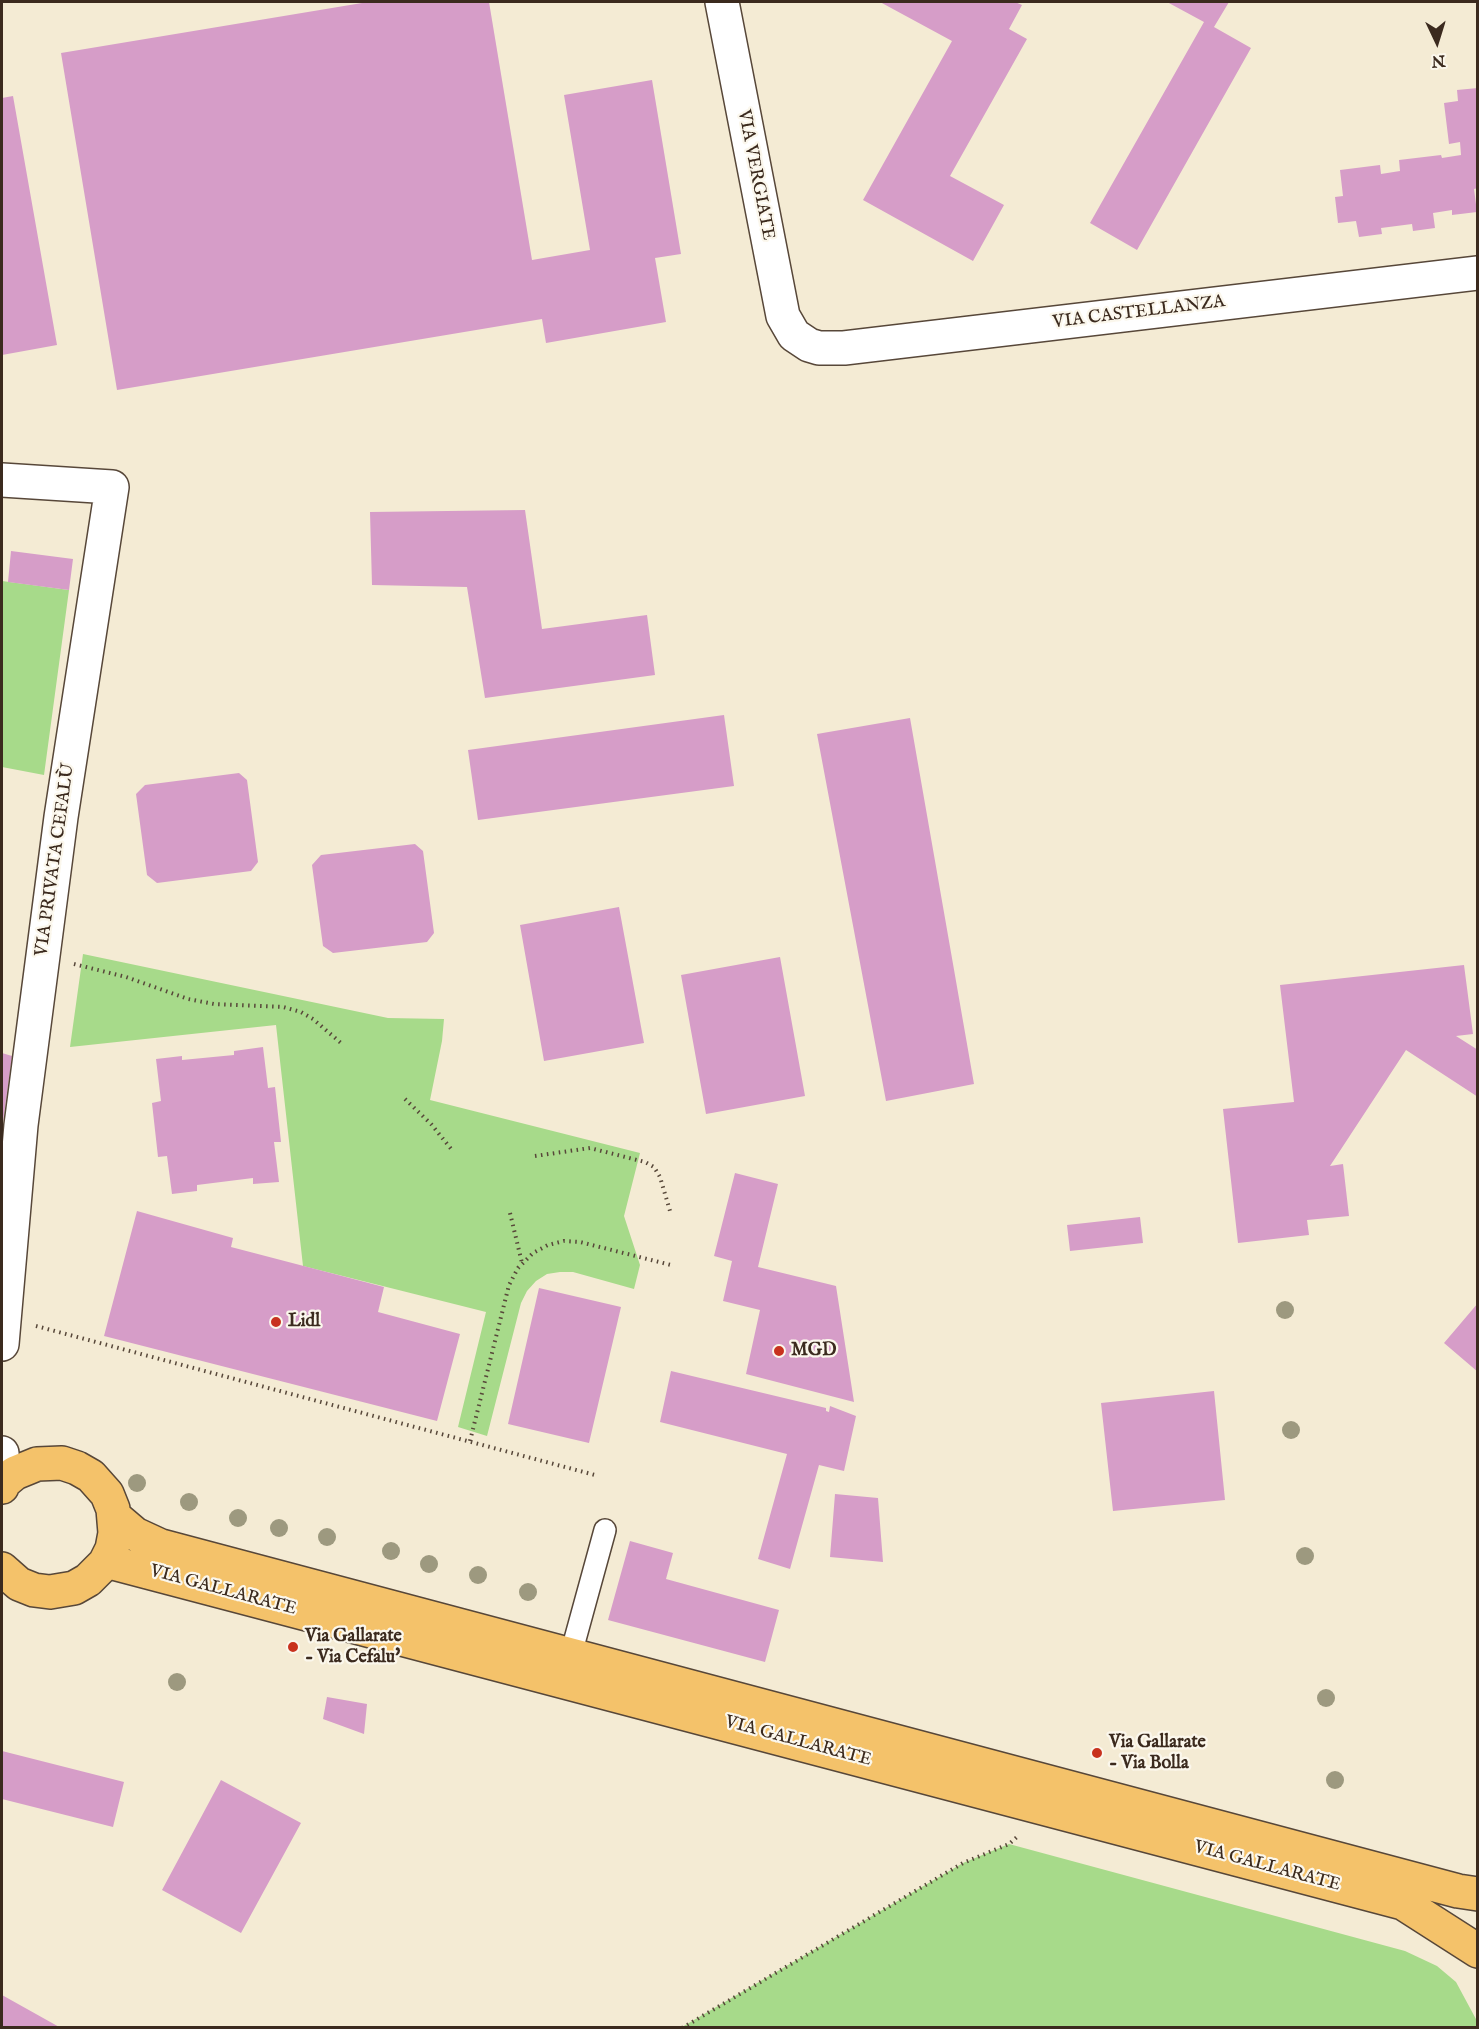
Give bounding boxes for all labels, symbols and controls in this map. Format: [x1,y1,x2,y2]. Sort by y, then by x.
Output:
north arrow [1407,12,1467,72]
text: N [1431,49,1446,70]
street label: VIA VERGIATE [732,108,778,242]
street label: VIA CASTELLANZA [1052,292,1226,334]
street label: VIA PRIVATA CEFALÙ [32,762,80,958]
place label: Lidl [288,1311,320,1333]
marker: Lidl [269,1315,283,1329]
place label: MGD [791,1340,836,1362]
marker: MGD [772,1344,786,1358]
street label: VIA GALLARATE [147,1561,299,1621]
place label: Via Gallarate - Via Cefalu' [305,1626,402,1668]
marker: Via Gallarate - Via Cefalu' [286,1640,300,1654]
street label: VIA GALLARATE [722,1712,874,1772]
place label: Via Gallarate - Via Bolla [1109,1732,1206,1774]
marker: Via Gallarate - Via Bolla [1090,1746,1104,1760]
street label: VIA GALLARATE [1191,1837,1343,1897]

